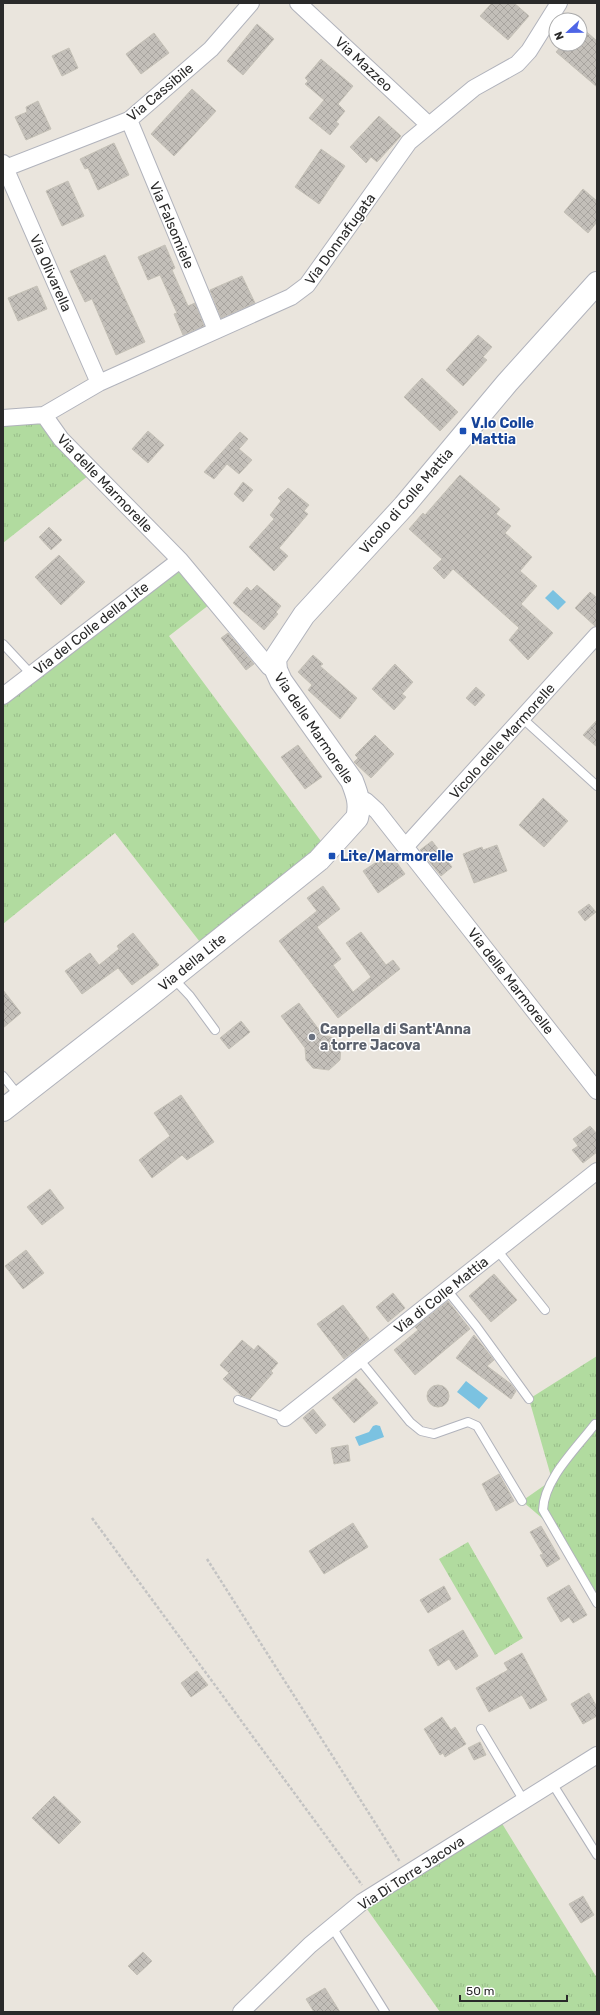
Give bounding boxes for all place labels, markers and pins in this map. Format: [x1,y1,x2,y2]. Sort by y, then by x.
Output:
place label: V.lo Colle Mattia [471,415,534,448]
marker: V.lo Colle Mattia [458,426,468,436]
place label: Lite/Marmorelle [340,848,454,865]
marker: Lite/Marmorelle [327,851,337,861]
place label: Cappella di Sant'Anna a torre Jacova [320,1021,471,1054]
marker: Cappella di Sant'Anna a torre Jacova [307,1032,317,1042]

